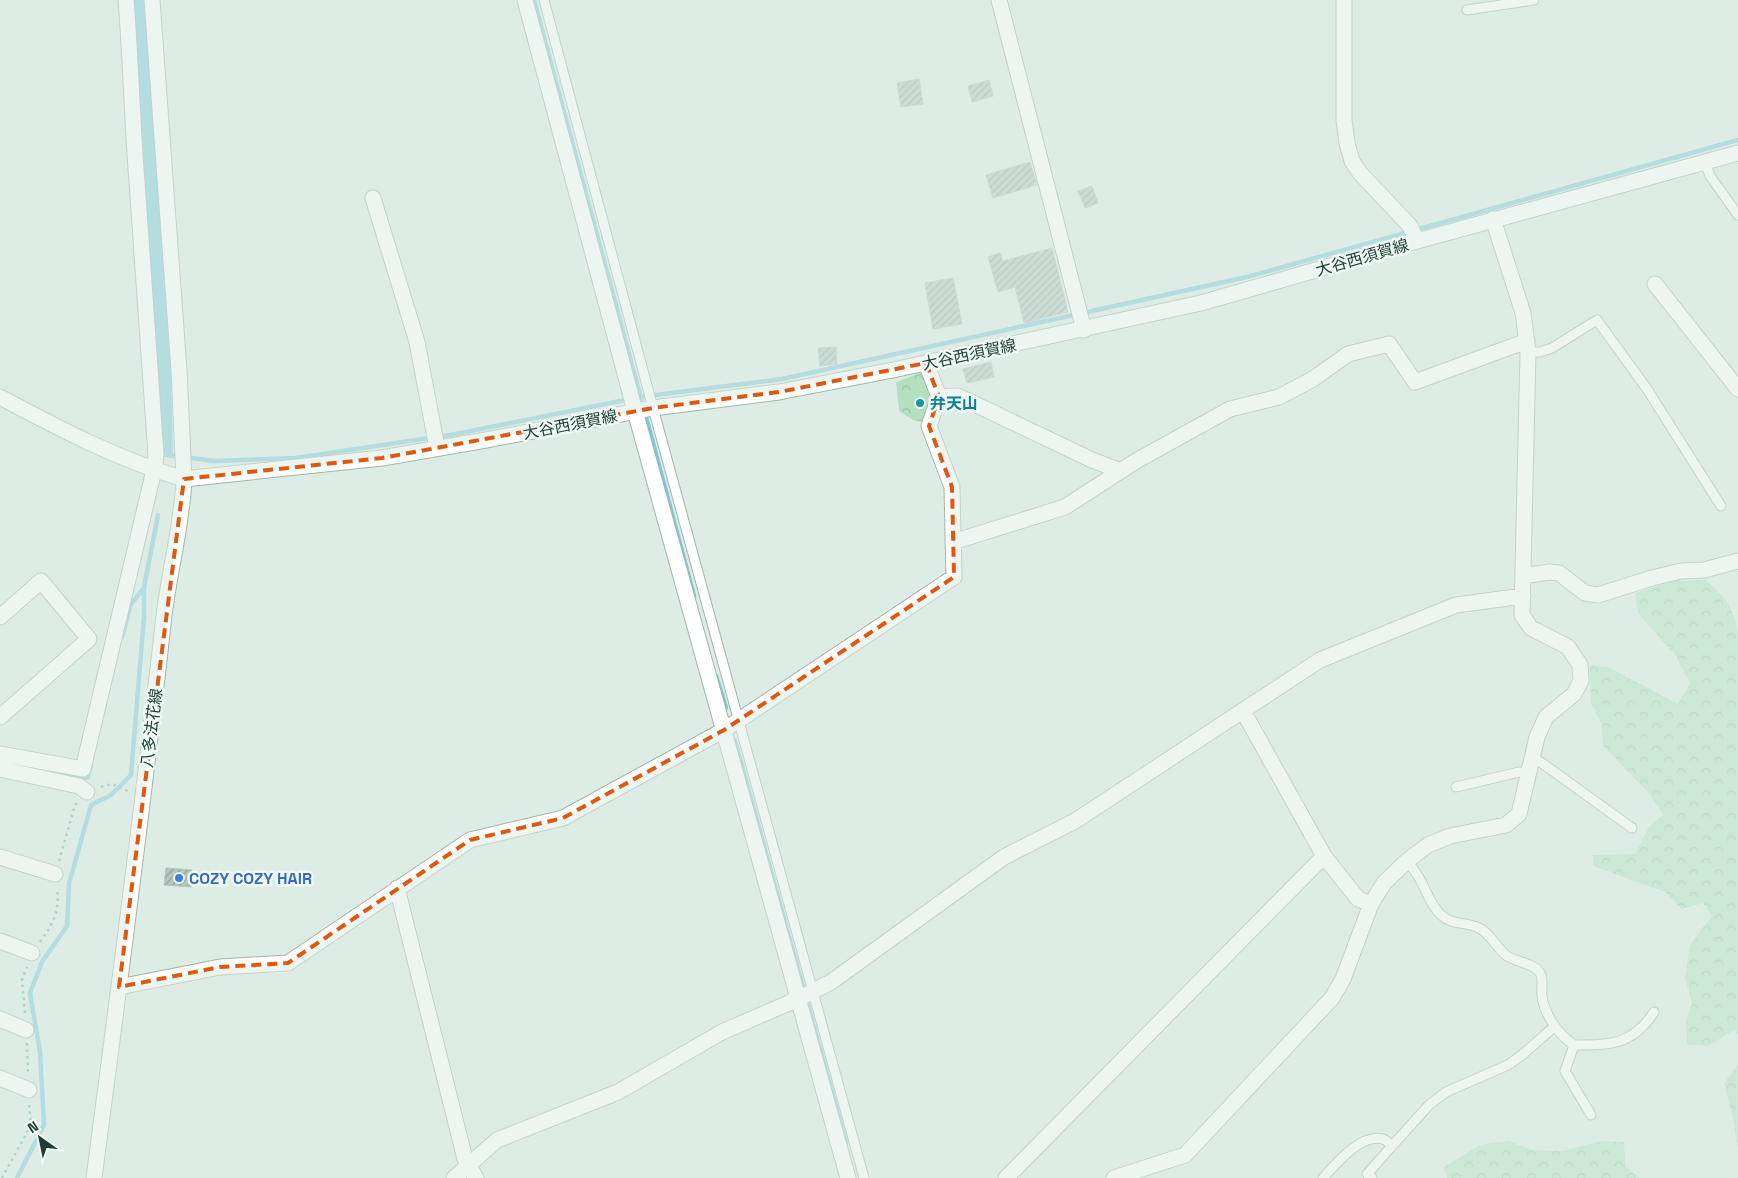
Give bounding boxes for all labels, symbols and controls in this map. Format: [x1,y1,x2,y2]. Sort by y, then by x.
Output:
street label: 大谷西須賀線 [1313,234,1411,281]
street label: 大谷西須賀線 [920,334,1018,375]
place label: 弁天山 [930,393,978,414]
marker: 弁天山 [914,397,926,409]
street label: 大谷西須賀線 [521,405,619,444]
street label: 八多法花線 [136,687,167,769]
place label: COZY COZY HAIR [189,868,312,889]
marker: COZY COZY HAIR [173,872,185,884]
north arrow [15,1113,65,1163]
text: N [24,1117,42,1137]

